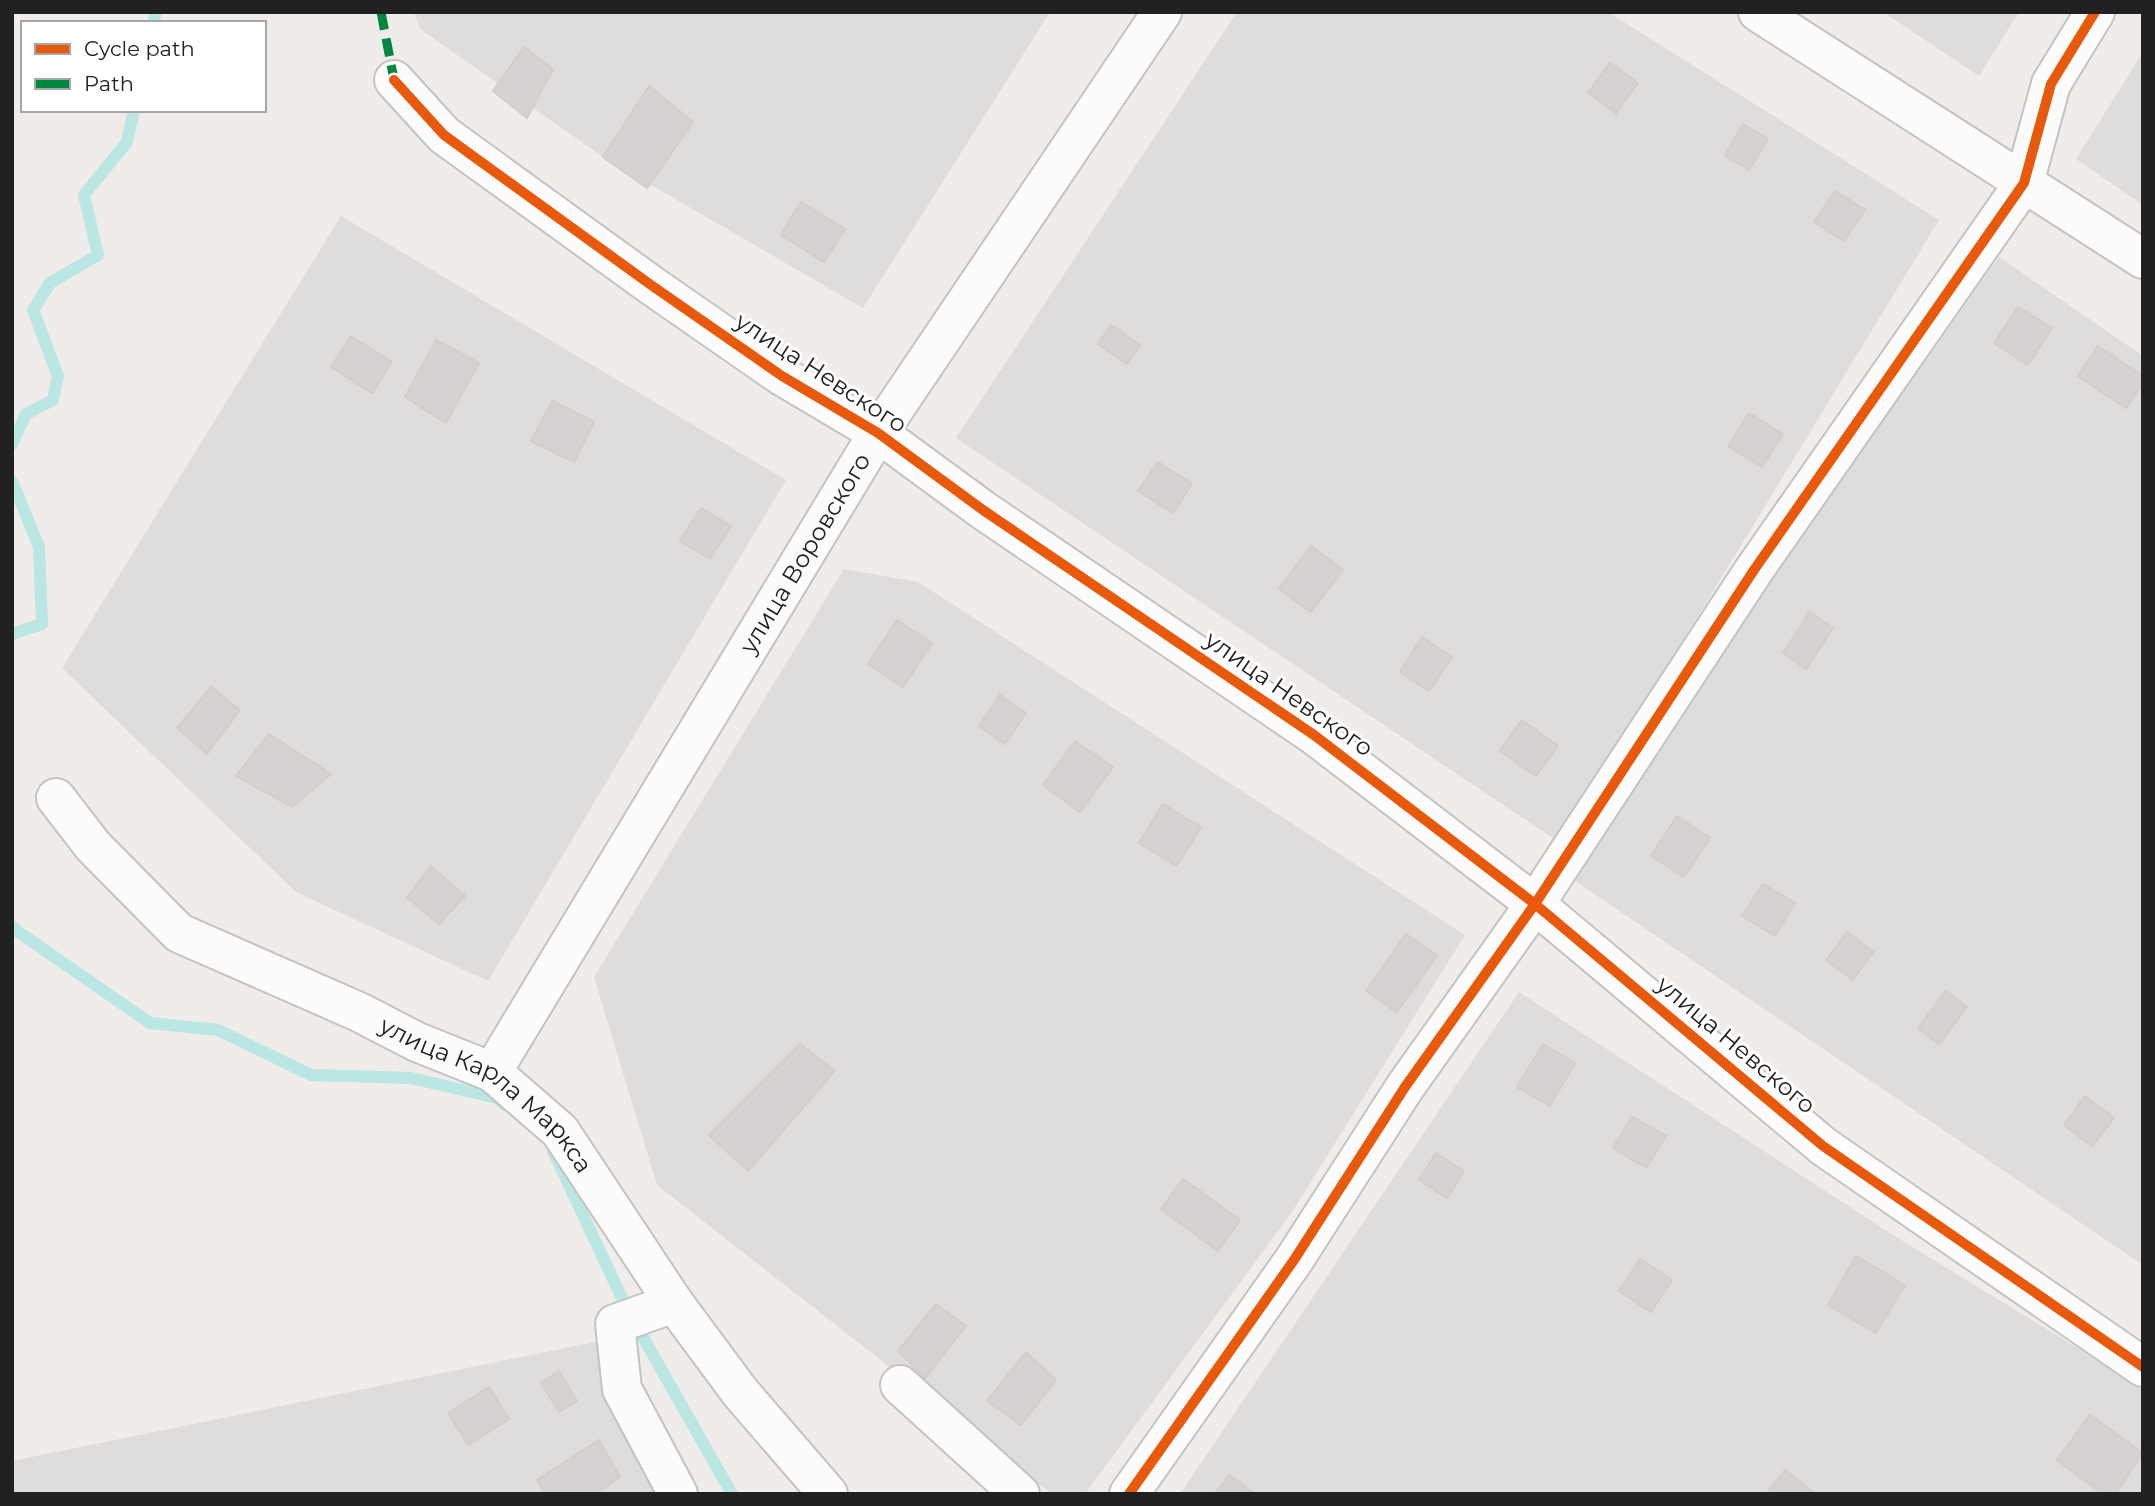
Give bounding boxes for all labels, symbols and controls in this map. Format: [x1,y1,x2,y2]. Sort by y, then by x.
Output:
legend [21,21,266,112]
text: Cycle path [84,36,195,61]
text: Path [84,71,134,96]
street label: улица Невского [729,306,913,439]
street label: улица Воровского [733,447,877,660]
street label: улица Невского [1199,624,1379,762]
street label: улица Невского [1650,969,1822,1120]
street label: улица Карла Маркса [374,1010,599,1178]

